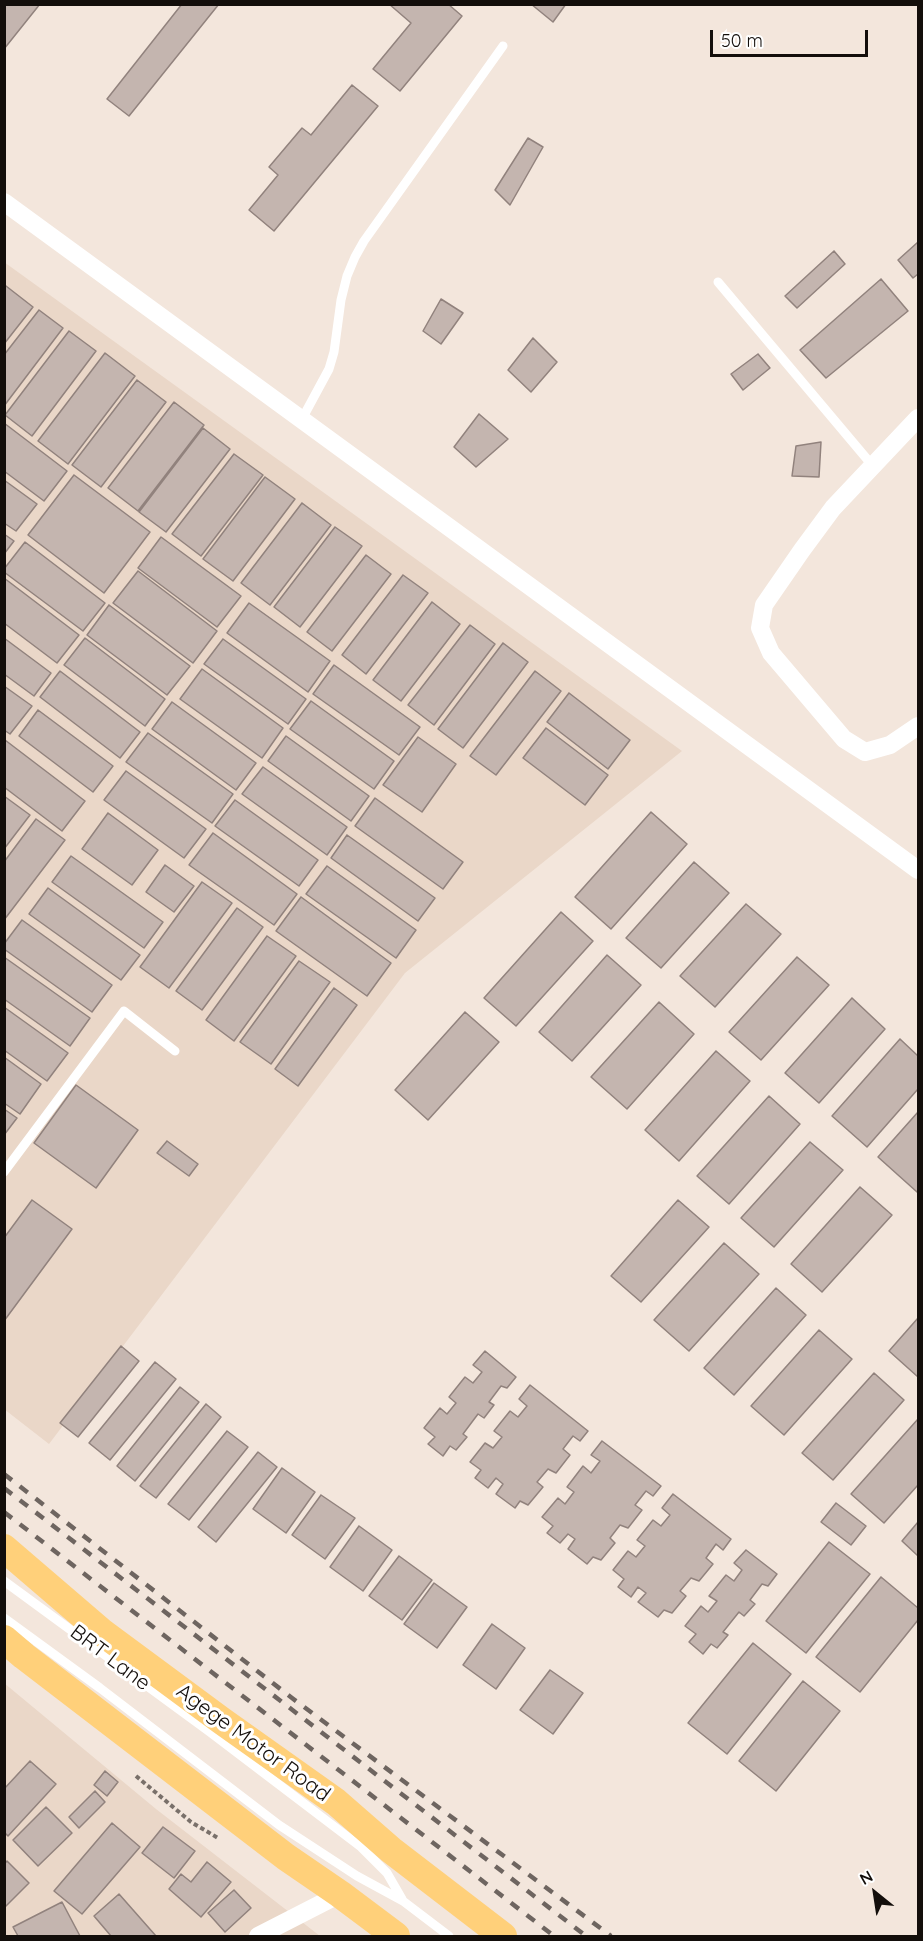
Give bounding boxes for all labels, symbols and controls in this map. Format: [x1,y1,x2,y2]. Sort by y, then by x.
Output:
scale bar [713,18,870,56]
text: 50 m [721,29,763,52]
street label: BRT Lane [65,1620,155,1696]
street label: Agege Motor Road [171,1679,335,1807]
north arrow [845,1863,905,1923]
text: N [856,1866,876,1889]

